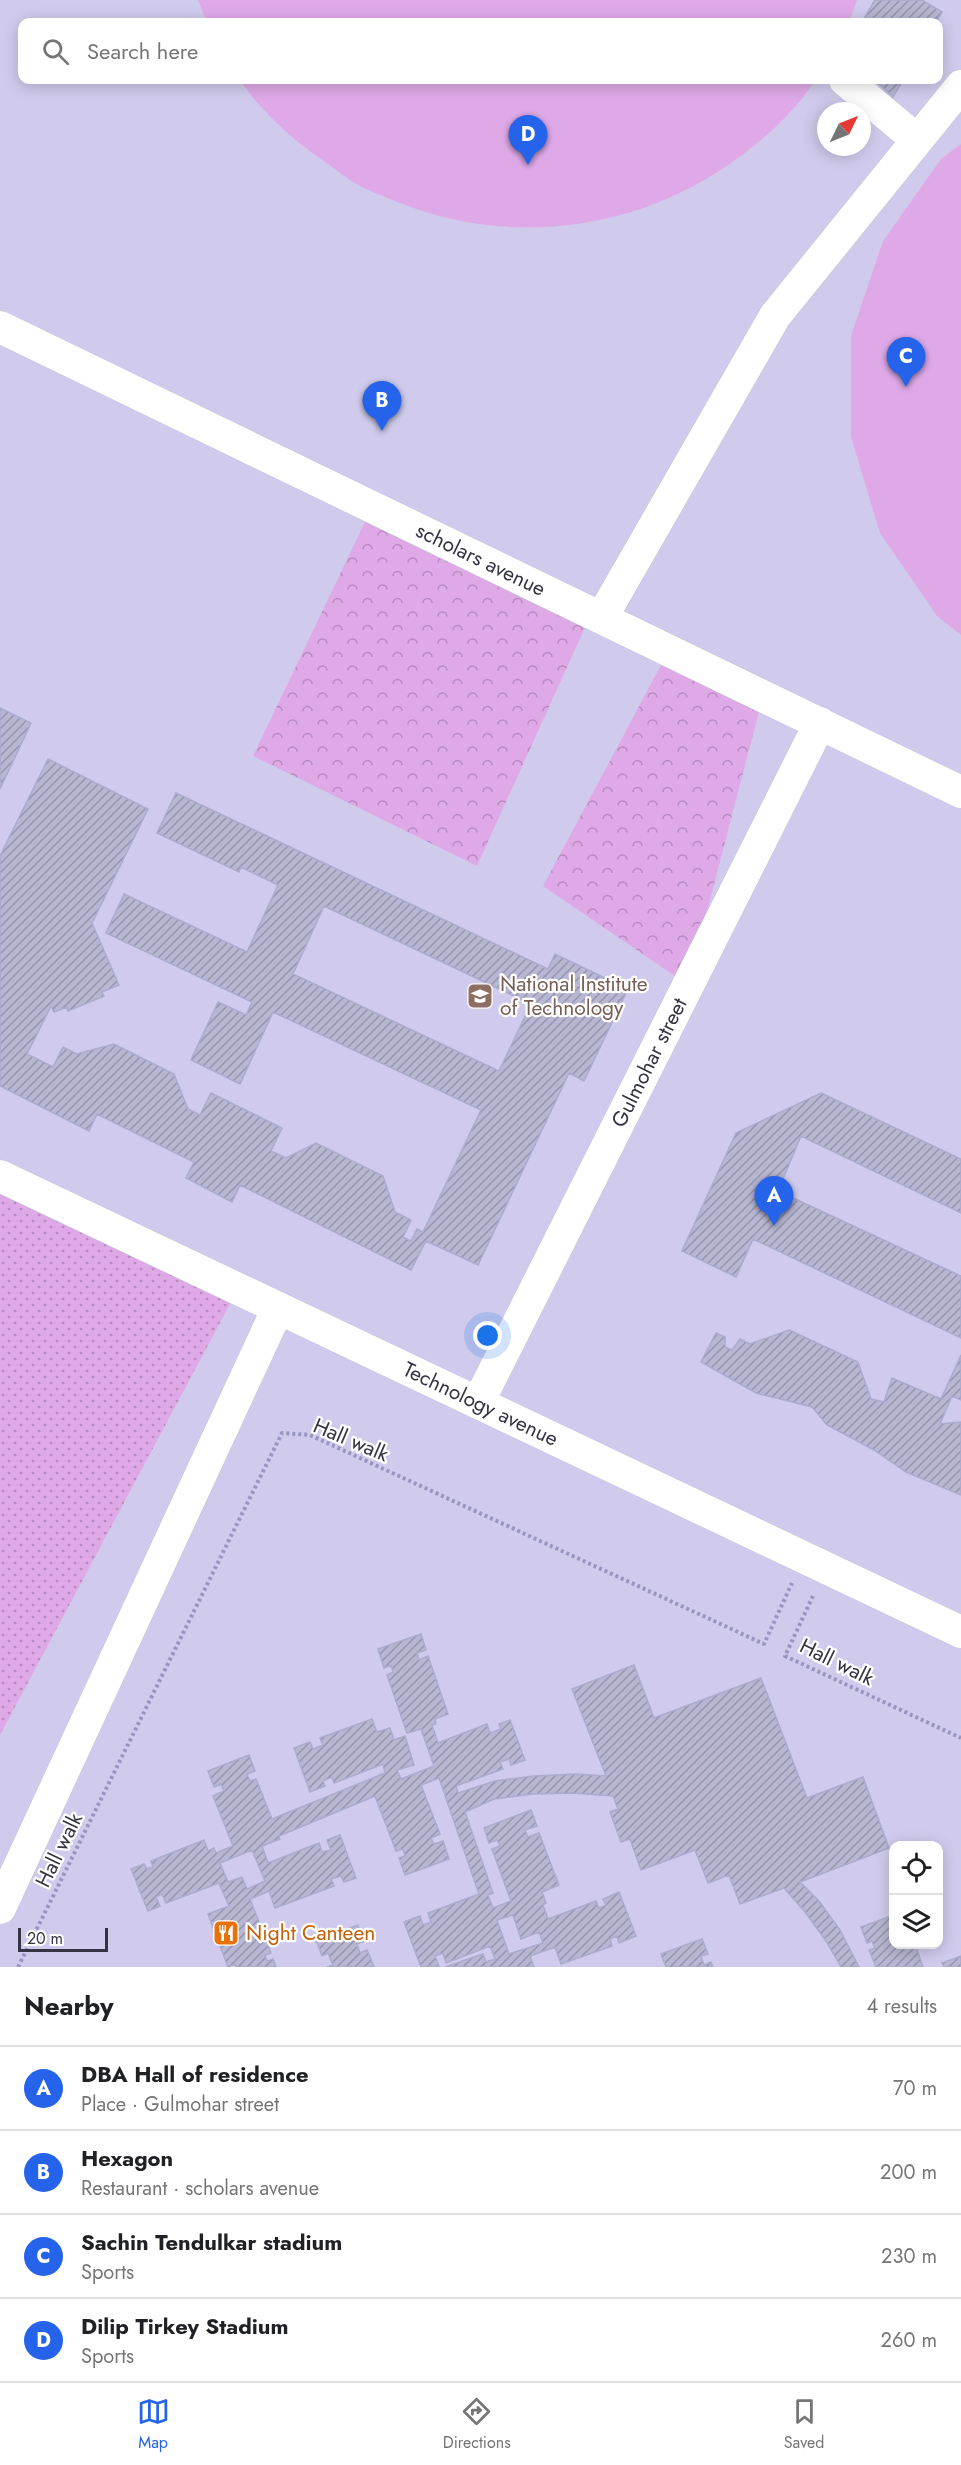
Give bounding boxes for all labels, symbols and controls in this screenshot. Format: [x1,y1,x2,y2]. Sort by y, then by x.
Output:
search box [18,18,943,84]
icon: search [39,35,72,68]
text: Search here [87,35,198,67]
north arrow [817,102,871,156]
pin: D [508,116,548,165]
pin: C [886,338,926,387]
pin: B [362,382,401,431]
street label: scholars avenue [411,515,551,604]
place label: National Institute of Technology [500,969,648,1023]
school or university icon: National Institute of Technology [465,981,495,1011]
street label: Gulmohar street [604,993,694,1133]
pin: A [754,1176,794,1226]
your location [473,1321,502,1350]
street label: Technology avenue [398,1354,563,1454]
street label: Hall walk [309,1411,394,1470]
street label: Hall walk [795,1631,880,1693]
street label: Hall walk [28,1807,90,1892]
map controls [889,1841,943,1949]
button: locate [889,1841,943,1895]
button: layers [889,1895,943,1949]
restaurant icon: Night Canteen [211,1918,241,1948]
place label: Night Canteen [246,1918,375,1948]
scale bar [18,1925,108,1952]
text: 20 m [27,1927,63,1950]
text: Nearby [24,1987,113,2025]
text: 4 results [866,1992,937,2021]
text: DBA Hall of residence [81,2058,309,2090]
text: A [36,2074,51,2103]
text: 70 m [893,2074,937,2103]
text: Place · Gulmohar street [81,2090,279,2119]
text: Hexagon [81,2142,173,2174]
text: B [37,2158,50,2187]
text: 200 m [880,2158,937,2187]
text: Restaurant · scholars avenue [81,2174,319,2203]
text: Sachin Tendulkar stadium [81,2226,342,2258]
text: C [36,2242,51,2271]
text: 230 m [881,2242,937,2271]
text: Sports [81,2258,134,2287]
text: Dilip Tirkey Stadium [81,2310,288,2342]
text: D [36,2326,51,2355]
text: 260 m [881,2326,937,2355]
text: Sports [81,2342,134,2371]
tab: Map [137,2395,170,2454]
tab: Directions [443,2395,511,2454]
tab: Saved [784,2395,824,2454]

